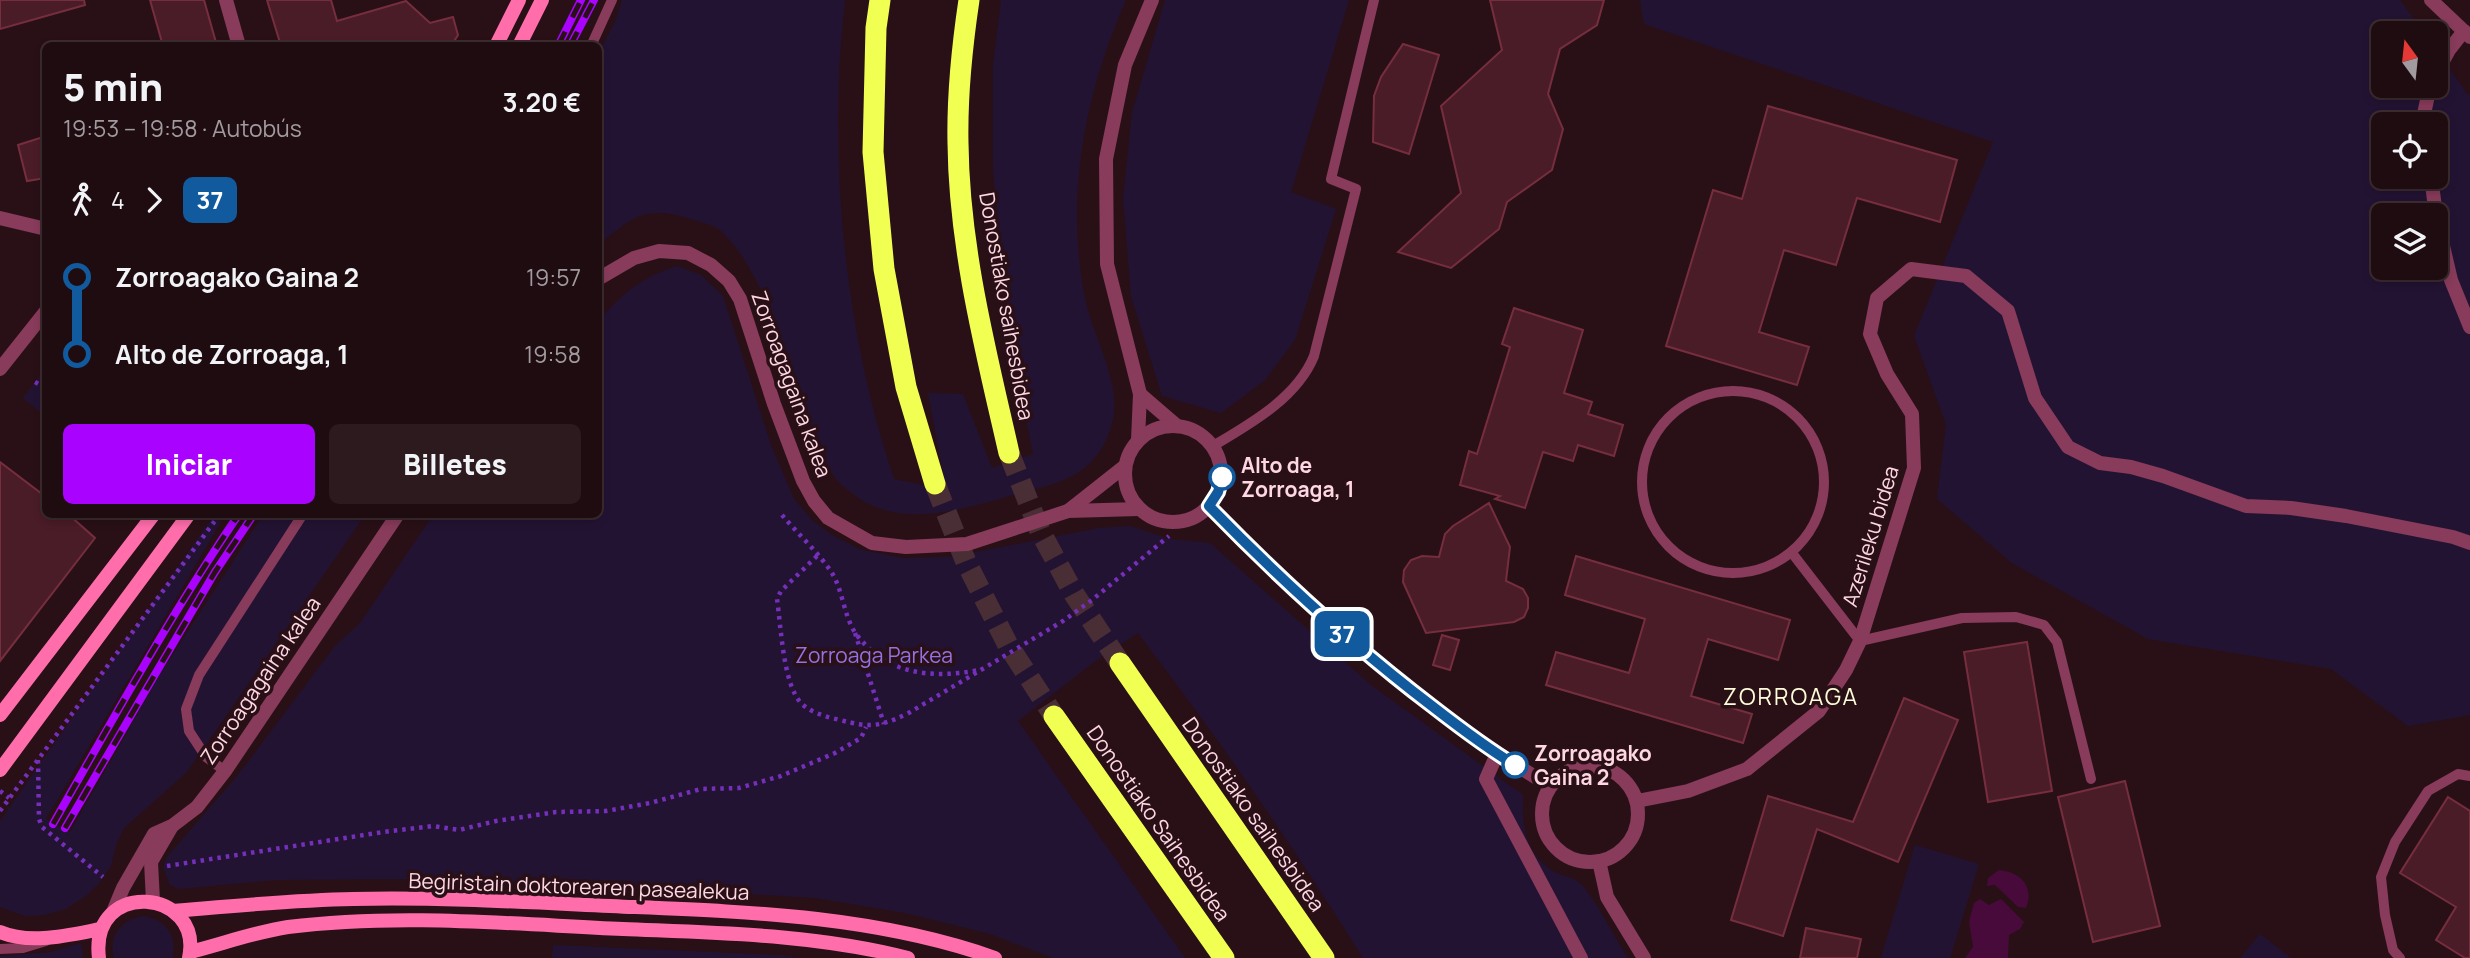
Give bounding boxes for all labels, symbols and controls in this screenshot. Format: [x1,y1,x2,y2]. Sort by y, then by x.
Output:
north arrow [2371,21,2448,98]
map controls [2371,21,2448,280]
text: 5 min [63,60,163,112]
text: 3.20 € [502,84,581,120]
text: 19:53 – 19:58 · Autobús [63,112,302,144]
button: locate [2371,112,2448,189]
icon: walk [63,181,101,219]
icon: forward [135,181,173,219]
text: 37 [197,183,223,216]
text: 4 [111,184,125,216]
street label: Donostiako saihesbidea [973,190,1041,422]
button: layers [2371,203,2448,280]
text: Zorroagako Gaina 2 [115,259,359,295]
text: 19:57 [526,261,581,293]
street label: Zorroagagaina kalea [745,287,839,481]
text: Alto de Zorroaga, 1 [115,336,349,372]
text: 19:58 [524,338,581,370]
button: Iniciar [63,424,315,504]
button: Billetes [329,424,581,504]
place label: Alto de Zorroaga, 1 [1241,451,1354,503]
street label: Azerileku bidea [1835,462,1905,610]
marker: Alto de Zorroaga, 1 [1209,464,1235,490]
street label: Zorroagagaina kalea [193,591,327,769]
line badge: 37 [1310,611,1374,657]
text: 37 [1329,617,1355,650]
park label: Zorroaga Parkea [795,641,953,669]
district label: ZORROAGA [1723,680,1859,712]
street label: Donostiako saihesbidea [1176,711,1332,917]
street label: Donostiako Saihesbidea [1081,720,1237,926]
place label: Zorroagako Gaina 2 [1534,739,1652,791]
marker: Zorroagako Gaina 2 [1502,752,1528,778]
street label: Begiristain doktorearen pasealekua [408,866,750,906]

